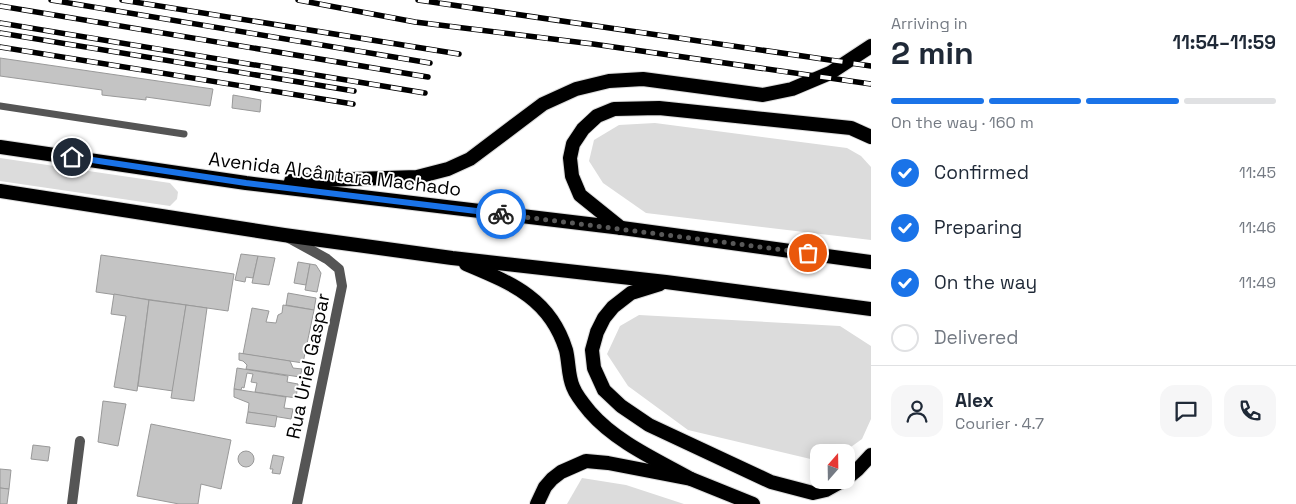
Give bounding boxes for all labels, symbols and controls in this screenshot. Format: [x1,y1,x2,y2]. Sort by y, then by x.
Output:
text: Arriving in [891,13,968,34]
text: 11:54–11:59 [1173,30,1276,55]
text: 2 min [891,33,974,73]
text: On the way · 160 m [891,112,1034,133]
pin [51,136,93,178]
icon: home [58,143,86,171]
street label: Avenida Alcântara Machado [207,146,463,202]
icon: check [891,159,919,187]
text: Confirmed [934,160,1029,185]
text: 11:45 [1239,162,1276,183]
courier [476,189,526,239]
icon: bike [487,200,515,228]
icon: check [891,214,919,242]
text: Preparing [934,215,1022,240]
text: 11:46 [1239,217,1276,238]
pin [787,232,829,274]
icon: bag [794,239,822,267]
icon: check [891,269,919,297]
text: On the way [934,270,1037,295]
text: 11:49 [1239,272,1276,293]
street label: Rua Uriel Gaspar [280,291,336,441]
text: Delivered [934,325,1019,350]
button: person [891,385,943,437]
button: chat [1160,385,1212,437]
button: phone [1224,385,1276,437]
text: Alex [955,388,994,413]
text: Courier · 4.7 [955,413,1044,434]
north arrow [810,444,855,489]
map controls [810,444,855,489]

